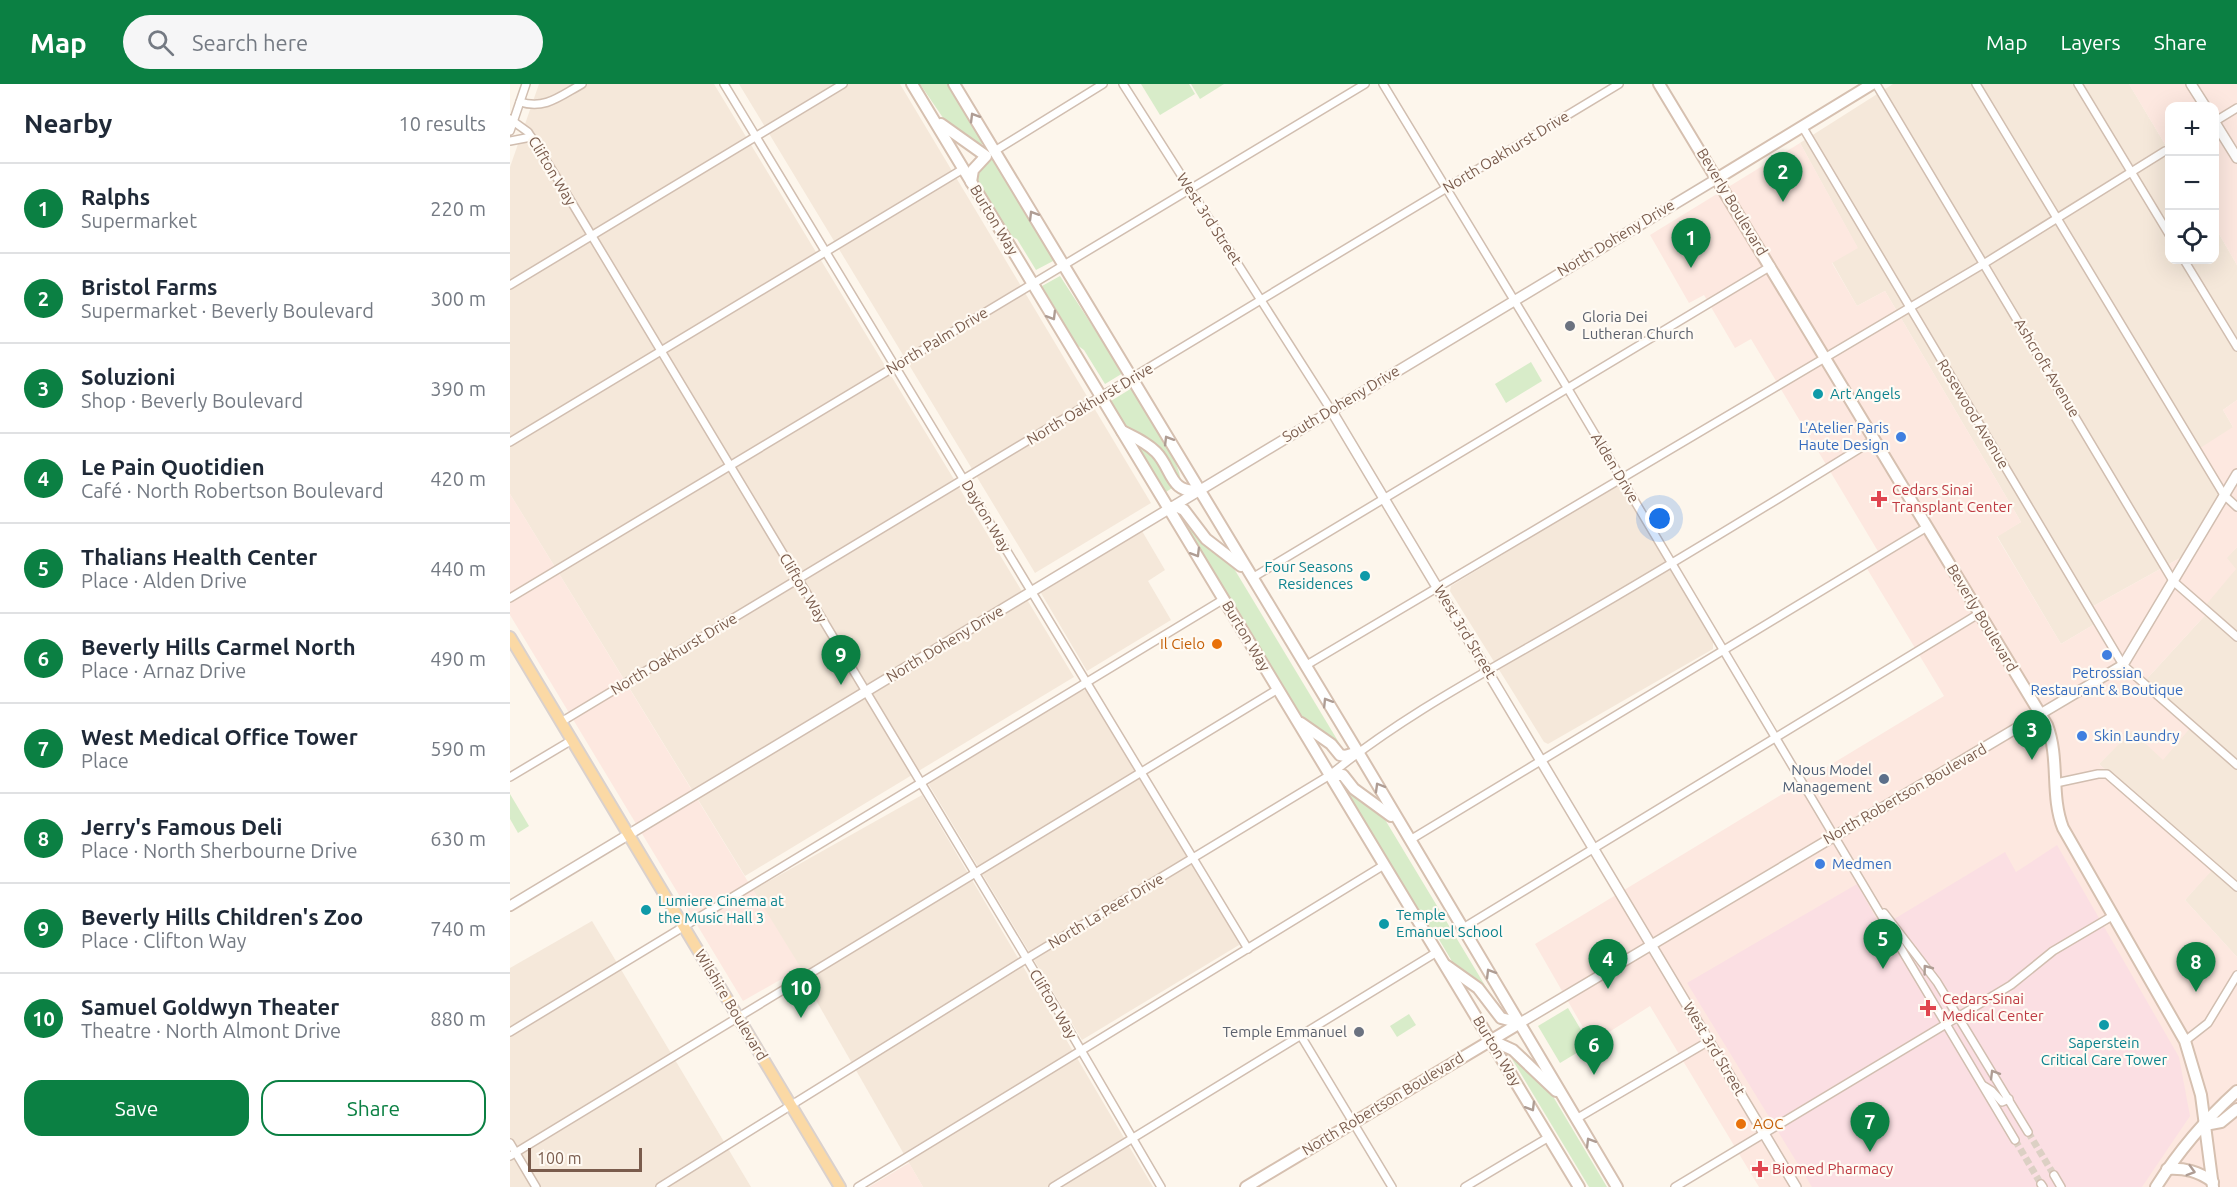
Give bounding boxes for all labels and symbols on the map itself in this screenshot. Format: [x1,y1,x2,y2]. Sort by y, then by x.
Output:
street label: North Oakhurst Drive [1440,107,1572,196]
one-way arrow [970,113,982,123]
street label: Clifton Way [525,133,580,208]
street label: Beverly Boulevard [1694,145,1771,258]
pin: 2 [1764,152,1802,202]
street label: West 3rd Street [1173,170,1245,268]
street label: Burton Way [967,182,1022,258]
street label: North Doheny Drive [1554,196,1677,279]
one-way arrow [1029,211,1040,221]
pin: 1 [1672,218,1710,268]
street label: North Palm Drive [883,304,991,378]
place label: Gloria Dei Lutheran Church [1582,308,1694,342]
one-way arrow [1045,310,1056,320]
street label: Ashcroft Avenue [2011,315,2084,420]
marker: Gloria Dei Lutheran Church [1563,319,1577,333]
street label: Rosewood Avenue [1934,356,2013,472]
street label: North Oakhurst Drive [1024,359,1156,448]
street label: South Doheny Drive [1279,362,1403,445]
place label: Art Angels [1830,385,1900,402]
marker: Art Angels [1811,387,1825,401]
place label: L'Atelier Paris Haute Design [1798,419,1889,453]
street label: Alden Drive [1588,430,1643,506]
marker: L'Atelier Paris Haute Design [1894,430,1908,444]
one-way arrow [1164,436,1176,446]
street label: Dayton Way [958,477,1014,555]
place label: Cedars Sinai Transplant Center [1892,481,2013,515]
marker: Cedars Sinai Transplant Center [1870,490,1888,508]
your location [1645,504,1674,533]
one-way arrow [1188,547,1200,557]
street label: Clifton Way [776,550,831,625]
place label: Four Seasons Residences [1264,558,1353,592]
street label: Beverly Boulevard [1944,561,2021,674]
marker: Four Seasons Residences [1358,569,1372,583]
street label: West 3rd Street [1431,582,1500,682]
street label: Burton Way [1219,598,1274,674]
street label: North Doheny Drive [883,602,1006,685]
street label: North Oakhurst Drive [608,609,740,698]
place label: Il Cielo [1160,635,1205,652]
pin: 9 [822,636,860,685]
marker: Il Cielo [1210,637,1224,651]
marker: Petrossian Restaurant & Boutique [2100,648,2114,662]
place label: Petrossian Restaurant & Boutique [2031,664,2183,698]
one-way arrow [1323,698,1335,708]
pin: 3 [2012,710,2051,760]
place label: Skin Laundry [2094,727,2180,744]
marker: Skin Laundry [2075,729,2089,743]
street label: North Robertson Boulevard [1820,740,1989,847]
place label: Nous Model Management [1782,761,1872,795]
marker: Nous Model Management [1877,772,1891,786]
one-way arrow [1375,783,1386,793]
place label: Medmen [1832,855,1892,872]
marker: Medmen [1813,857,1827,871]
street label: North La Peer Drive [1045,869,1167,952]
place label: Lumiere Cinema at the Music Hall 3 [658,892,784,926]
marker: Lumiere Cinema at the Music Hall 3 [639,903,653,917]
place label: Temple Emanuel School [1396,906,1503,940]
marker: Temple Emanuel School [1377,917,1391,931]
pin: 5 [1864,920,1902,969]
pin: 4 [1588,940,1628,989]
pin: 8 [2176,942,2216,992]
street label: Wilshire Boulevard [692,946,771,1063]
one-way arrow [1923,964,1934,975]
street label: Clifton Way [1026,966,1081,1041]
pin: 10 [782,968,820,1018]
one-way arrow [1485,969,1497,979]
place label: Cedars-Sinai Medical Center [1942,990,2044,1024]
street label: West 3rd Street [1680,999,1749,1099]
marker: Cedars-Sinai Medical Center [1919,999,1937,1017]
street label: Burton Way [1470,1013,1525,1089]
marker: Saperstein Critical Care Tower [2097,1018,2111,1032]
place label: Temple Emmanuel [1222,1023,1347,1040]
marker: Temple Emmanuel [1352,1025,1366,1039]
pin: 6 [1574,1026,1614,1075]
place label: Saperstein Critical Care Tower [2041,1034,2167,1068]
street label: North Robertson Boulevard [1299,1048,1467,1159]
one-way arrow [1989,1070,2001,1080]
one-way arrow [1523,1101,1535,1111]
pin: 7 [1850,1102,1890,1152]
place label: AOC [1753,1115,1783,1132]
marker: AOC [1734,1117,1748,1131]
one-way arrow [1586,1138,1597,1148]
scale bar [528,1145,642,1172]
place label: Biomed Pharmacy [1772,1160,1893,1177]
marker: Biomed Pharmacy [1753,1162,1767,1176]
one-way arrow [2185,1164,2196,1176]

